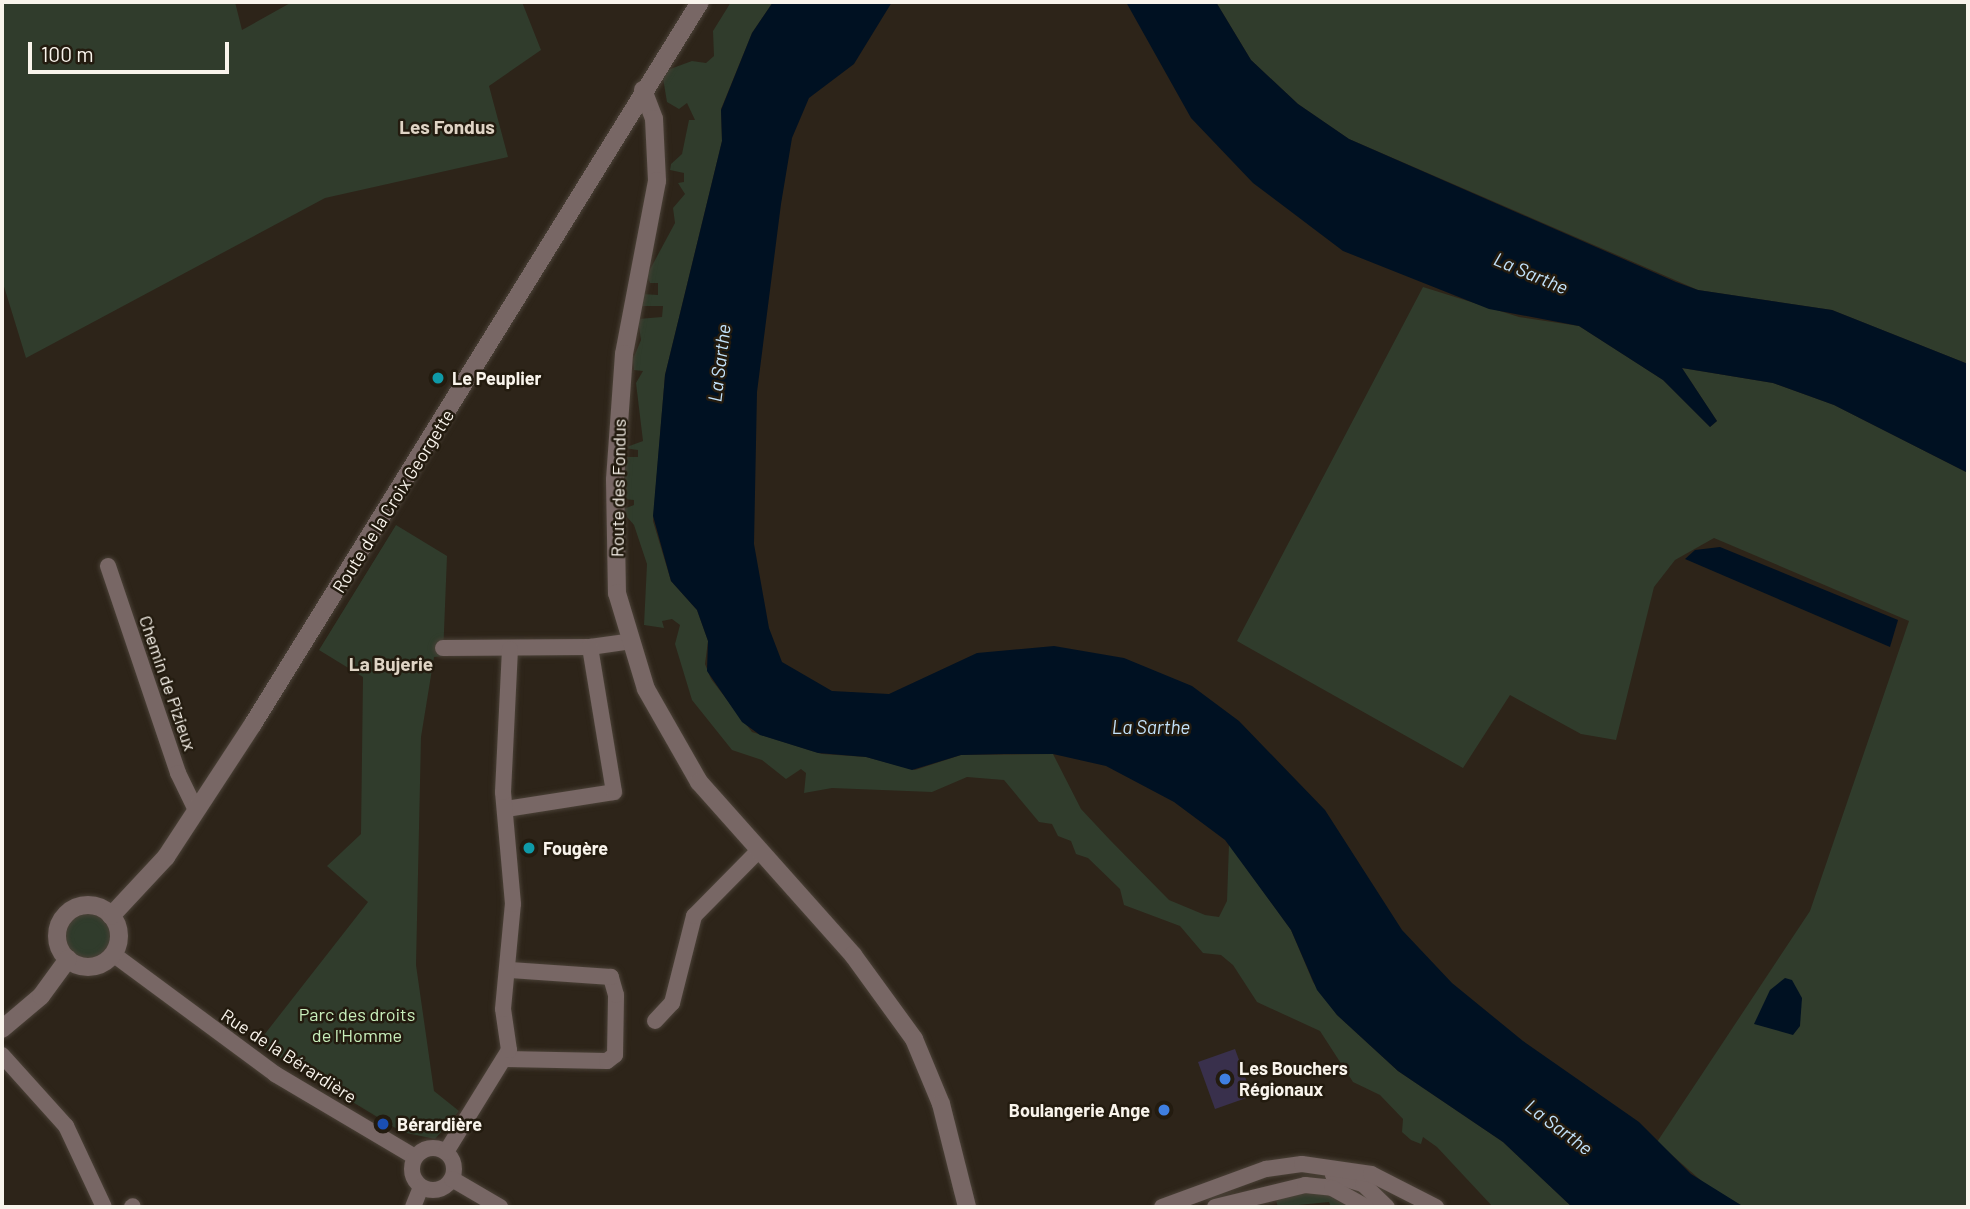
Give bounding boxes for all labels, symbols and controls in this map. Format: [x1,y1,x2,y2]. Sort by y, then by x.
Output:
scale bar [32,28,233,72]
text: 100 m [41,41,94,66]
district label: Les Fondus [399,116,495,138]
water label: La Sarthe [1490,247,1572,299]
water label: La Sarthe [703,323,735,403]
place label: Le Peuplier [452,367,542,389]
marker: Le Peuplier [430,370,446,386]
street label: Route de la Croix Georgette [328,405,458,597]
street label: Route des Fondus [606,419,630,557]
street label: Chemin de Pizieux [135,613,201,753]
district label: La Bujerie [349,653,433,675]
water label: La Sarthe [1112,716,1190,738]
place label: Fougère [543,837,608,859]
marker: Fougère [521,840,537,856]
street label: Rue de la Bérardière [217,1004,361,1108]
park label: Parc des droits de l'Homme [299,1004,415,1046]
place label: Les Bouchers Régionaux [1239,1058,1348,1100]
marker: Les Bouchers Régionaux [1217,1071,1233,1087]
water label: La Sarthe [1521,1094,1597,1160]
place label: Boulangerie Ange [1009,1099,1150,1121]
marker: Boulangerie Ange [1156,1102,1172,1118]
place label: Bérardière [397,1113,482,1135]
marker: Bérardière [375,1116,391,1132]

